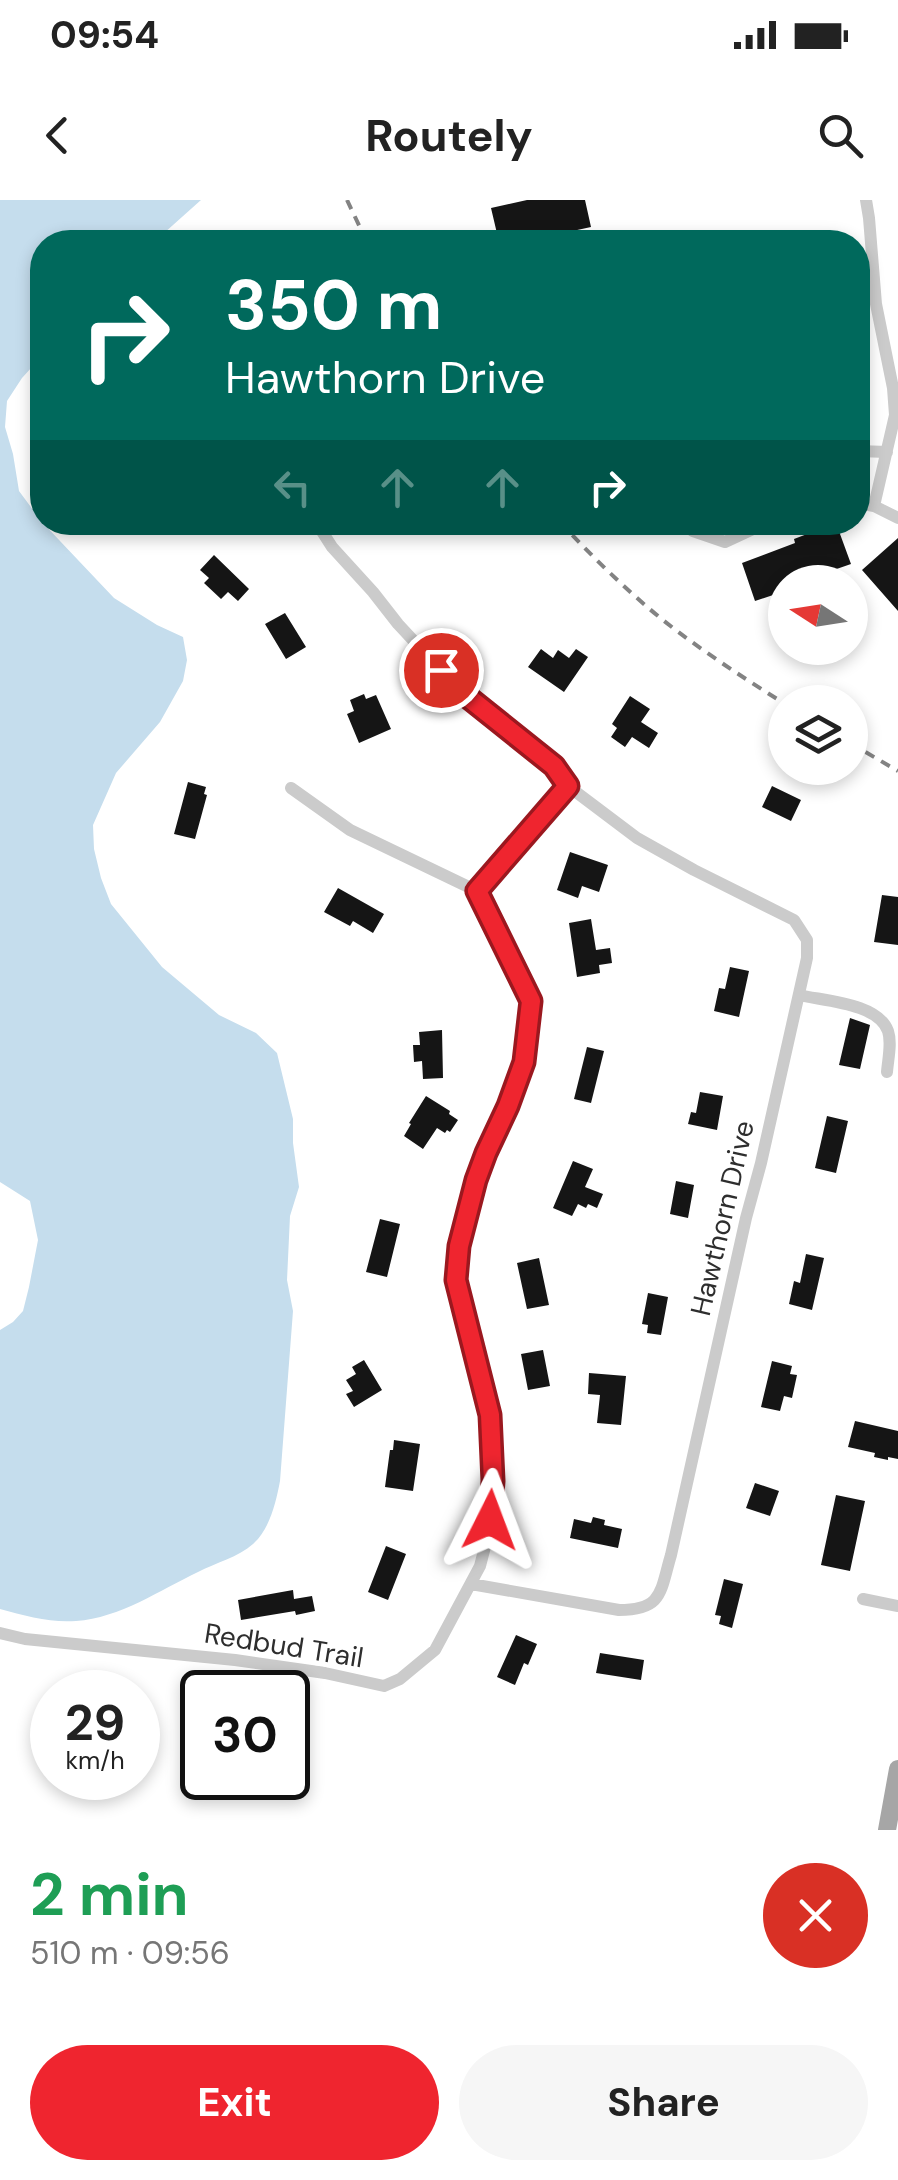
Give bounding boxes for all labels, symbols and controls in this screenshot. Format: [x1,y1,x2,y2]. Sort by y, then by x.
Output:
text: 09:54 [50,10,159,60]
text: Routely [365,106,533,165]
icon: back [30,108,85,163]
icon: search [813,108,868,163]
text: 350 m [225,260,442,351]
icon: right [60,270,190,400]
text: Hawthorn Drive [225,348,545,407]
icon: left [265,460,320,515]
icon: ahead [370,460,425,515]
icon: ahead [475,460,530,515]
icon: right [580,460,635,515]
north arrow [768,565,868,665]
map controls [768,565,868,785]
pin [399,628,484,713]
icon: arrive [414,643,469,698]
button: layers [768,685,868,785]
street label: Hawthorn Drive [682,1117,763,1319]
position arrow [438,1468,542,1572]
street label: Redbud Trail [202,1615,366,1676]
speed limit sign: 30 [180,1670,310,1800]
text: 29 [65,1690,125,1756]
text: km/h [65,1744,125,1777]
text: 2 min [30,1855,189,1934]
button: close [763,1863,868,1968]
text: 510 m · 09:56 [30,1932,230,1974]
button: Exit [30,2045,439,2160]
button: Share [459,2045,868,2160]

